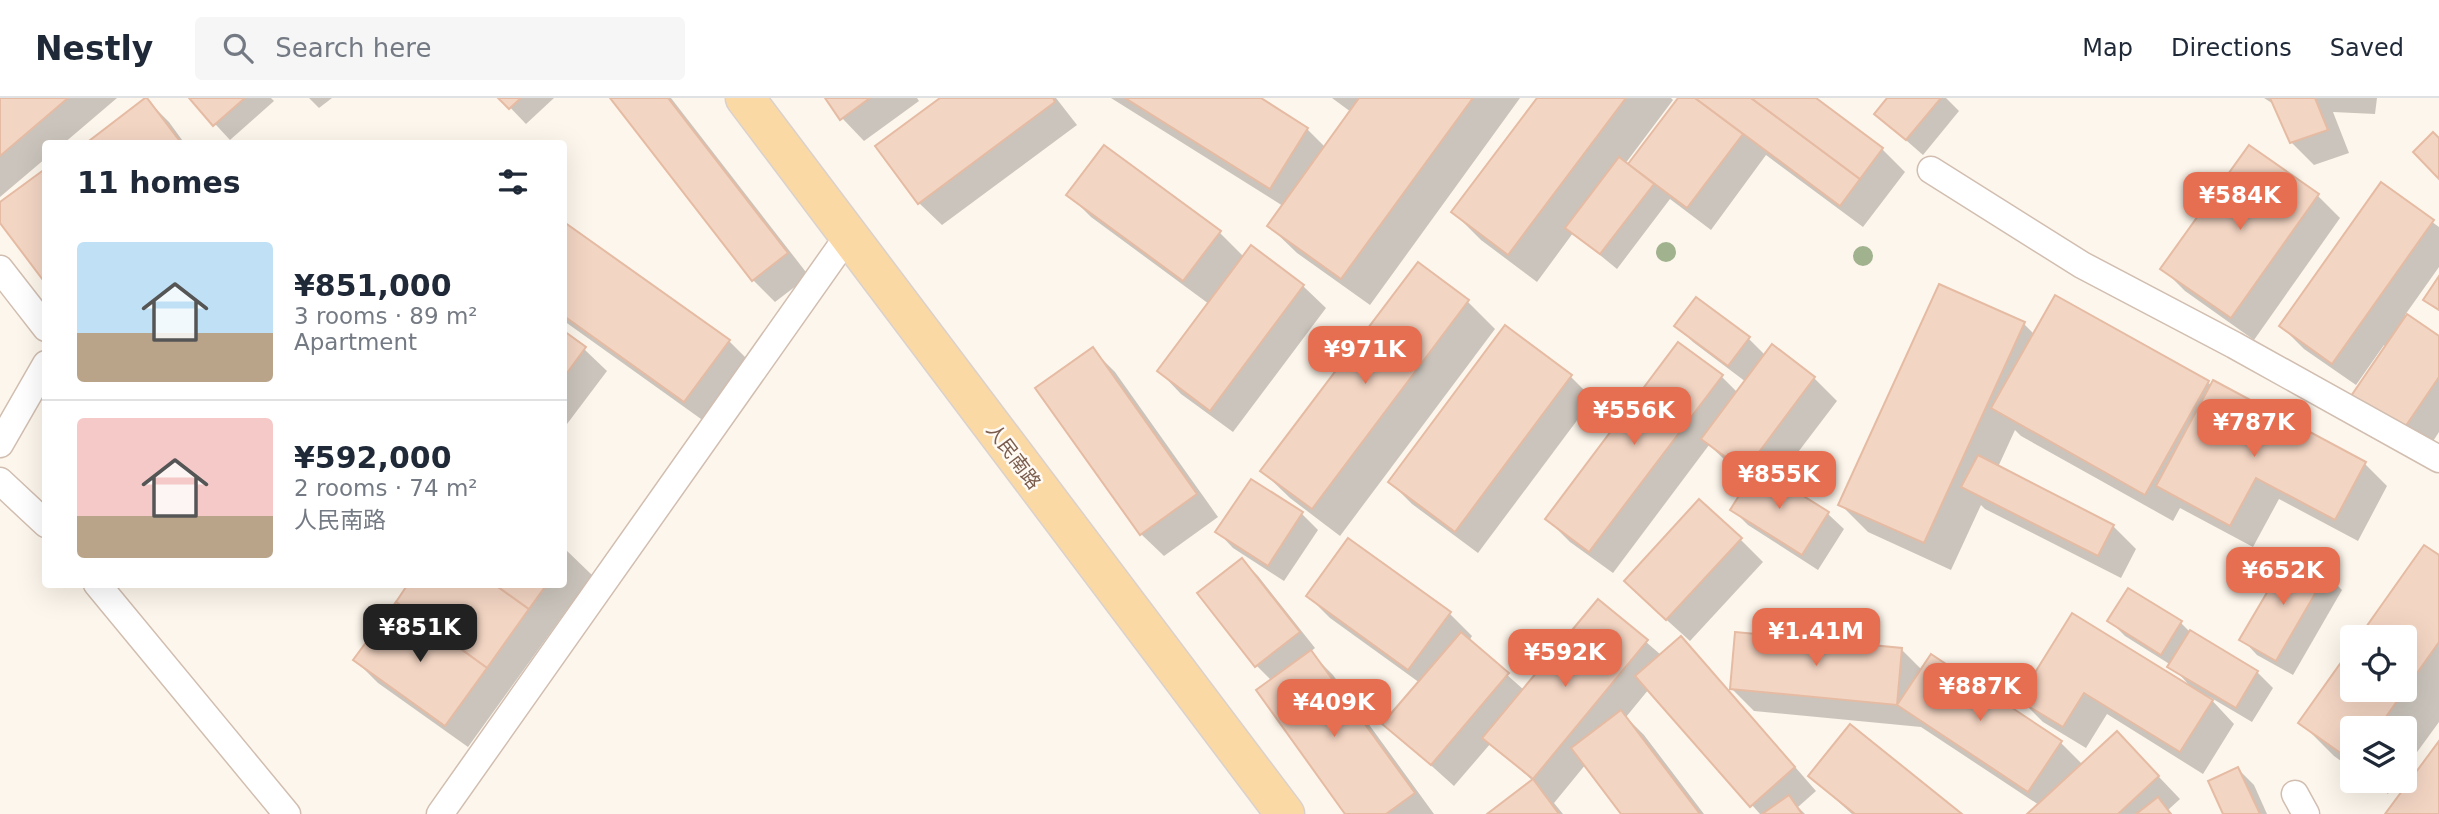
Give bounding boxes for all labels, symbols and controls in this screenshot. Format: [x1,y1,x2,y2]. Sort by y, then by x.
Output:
search box [195,17,685,80]
text: Nestly [35,29,153,68]
icon: search [219,29,257,67]
text: Search here [275,33,431,63]
text: Map [2082,34,2133,62]
text: Directions [2171,34,2292,62]
text: Saved [2330,34,2404,62]
icon: filters [494,163,532,201]
text: 11 homes [77,165,241,200]
pin: ¥584K [2191,172,2289,232]
text: ¥584K [2199,182,2281,208]
text: ¥851,000 [294,268,452,303]
icon: home [133,270,217,354]
text: 3 rooms · 89 m² [294,303,478,329]
pin: ¥971K [1316,327,1414,386]
text: Apartment [294,329,417,355]
text: ¥971K [1324,336,1406,362]
pin: ¥556K [1585,388,1683,447]
text: ¥556K [1593,397,1675,423]
pin: ¥787K [2205,400,2303,459]
text: ¥787K [2213,409,2295,435]
street label: 人民南路 [982,419,1046,493]
text: ¥592,000 [294,440,452,475]
icon: home [133,446,217,530]
pin: ¥855K [1730,452,1828,511]
text: ¥855K [1738,461,1820,487]
text: 2 rooms · 74 m² [294,475,478,501]
text: 人民南路 [294,507,386,533]
pin: ¥652K [2234,547,2332,607]
text: ¥652K [2242,557,2324,583]
pin: ¥851K [371,604,469,664]
pin: ¥1.41M [1759,608,1873,668]
text: ¥851K [379,614,461,640]
text: ¥1.41M [1768,618,1864,644]
map controls [2340,625,2417,793]
button: locate [2340,625,2417,702]
pin: ¥592K [1516,630,1614,689]
text: ¥592K [1524,639,1606,665]
pin: ¥887K [1931,664,2029,723]
text: ¥887K [1939,673,2021,699]
pin: ¥409K [1285,680,1383,739]
text: ¥409K [1293,689,1375,715]
button: layers [2340,716,2417,793]

